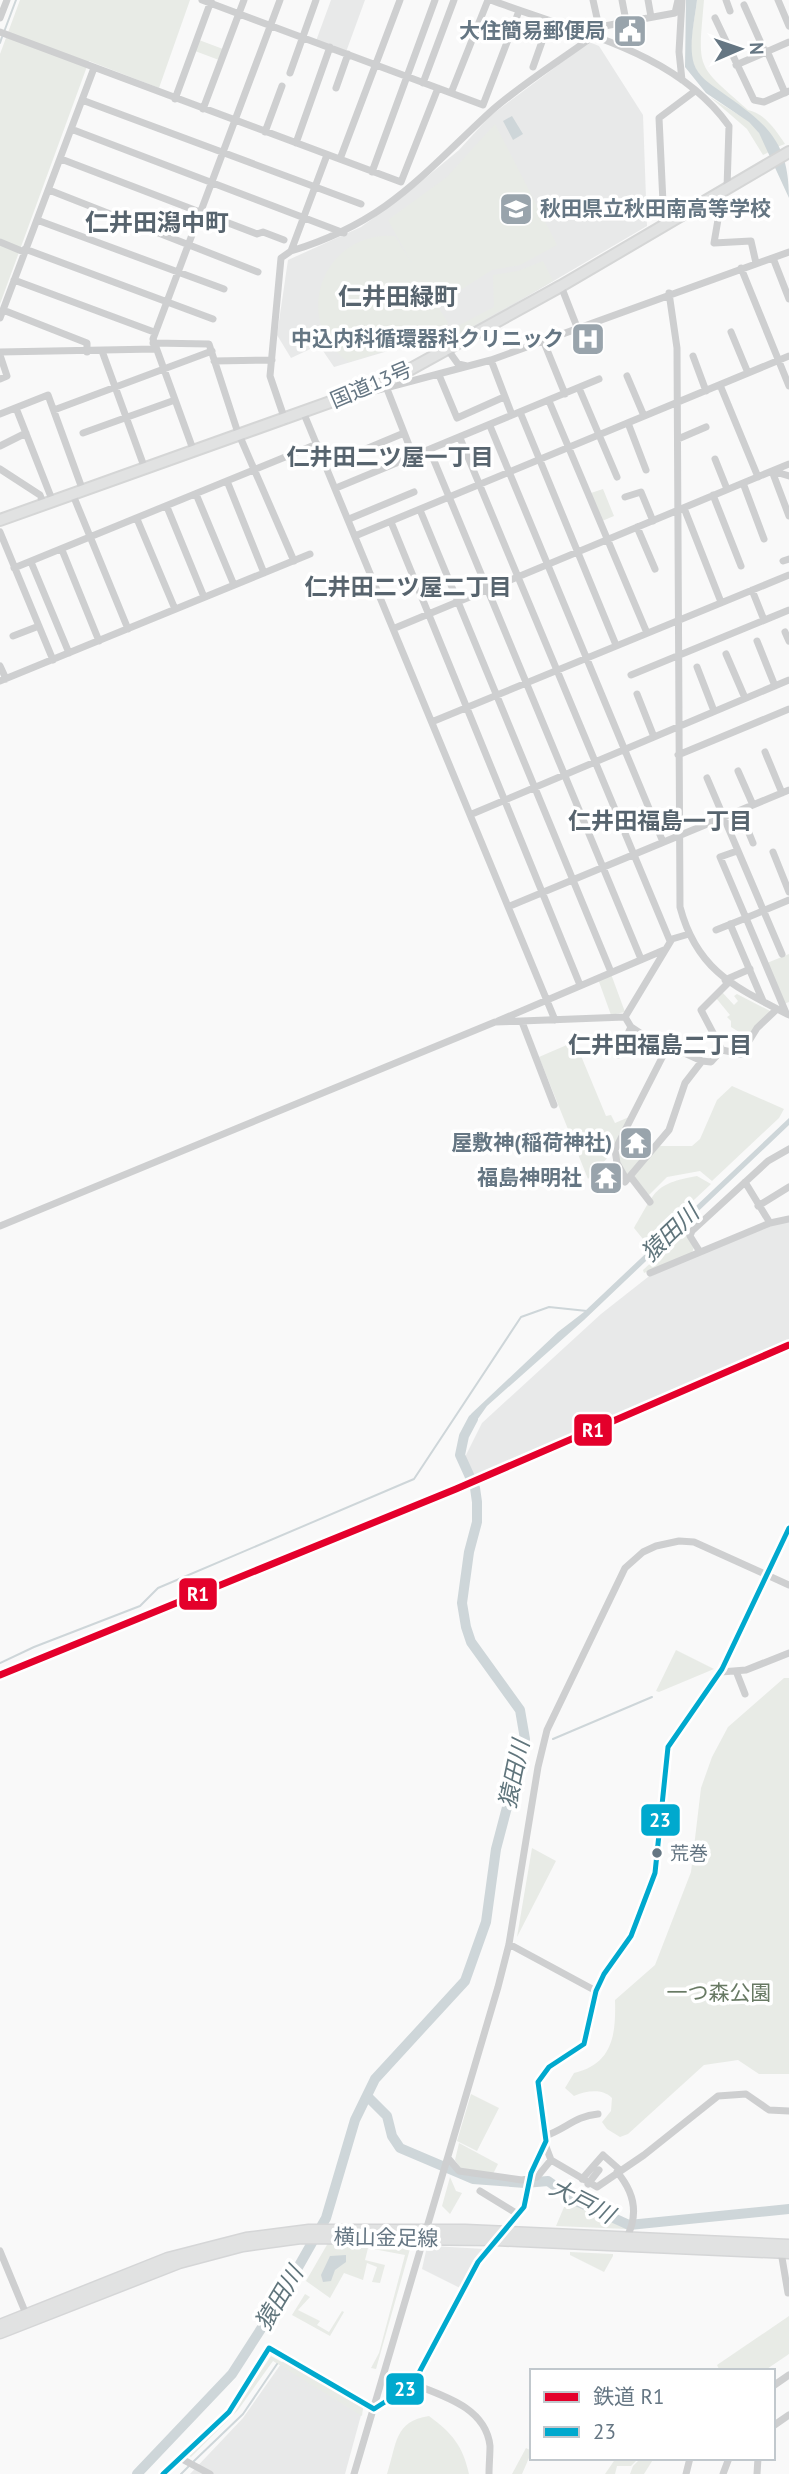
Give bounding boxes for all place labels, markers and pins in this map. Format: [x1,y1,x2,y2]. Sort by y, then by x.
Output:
public building icon: 大住簡易郵便局 [611,12,649,50]
place label: 大住簡易郵便局 [459,17,606,44]
school or university icon: 秋田県立秋田南高等学校 [497,190,535,228]
place label: 秋田県立秋田南高等学校 [540,195,771,222]
hospital icon: 中込内科循環器科クリニック [569,320,607,358]
place label: 中込内科循環器科クリニック [291,325,564,352]
temple icon: 屋敷神(稲荷神社) [617,1124,655,1162]
place label: 屋敷神(稲荷神社) [451,1129,612,1156]
temple icon: 福島神明社 [587,1159,625,1197]
place label: 福島神明社 [477,1164,582,1191]
place label: 荒巻 [670,1841,708,1865]
marker: 荒巻 [650,1846,664,1860]

